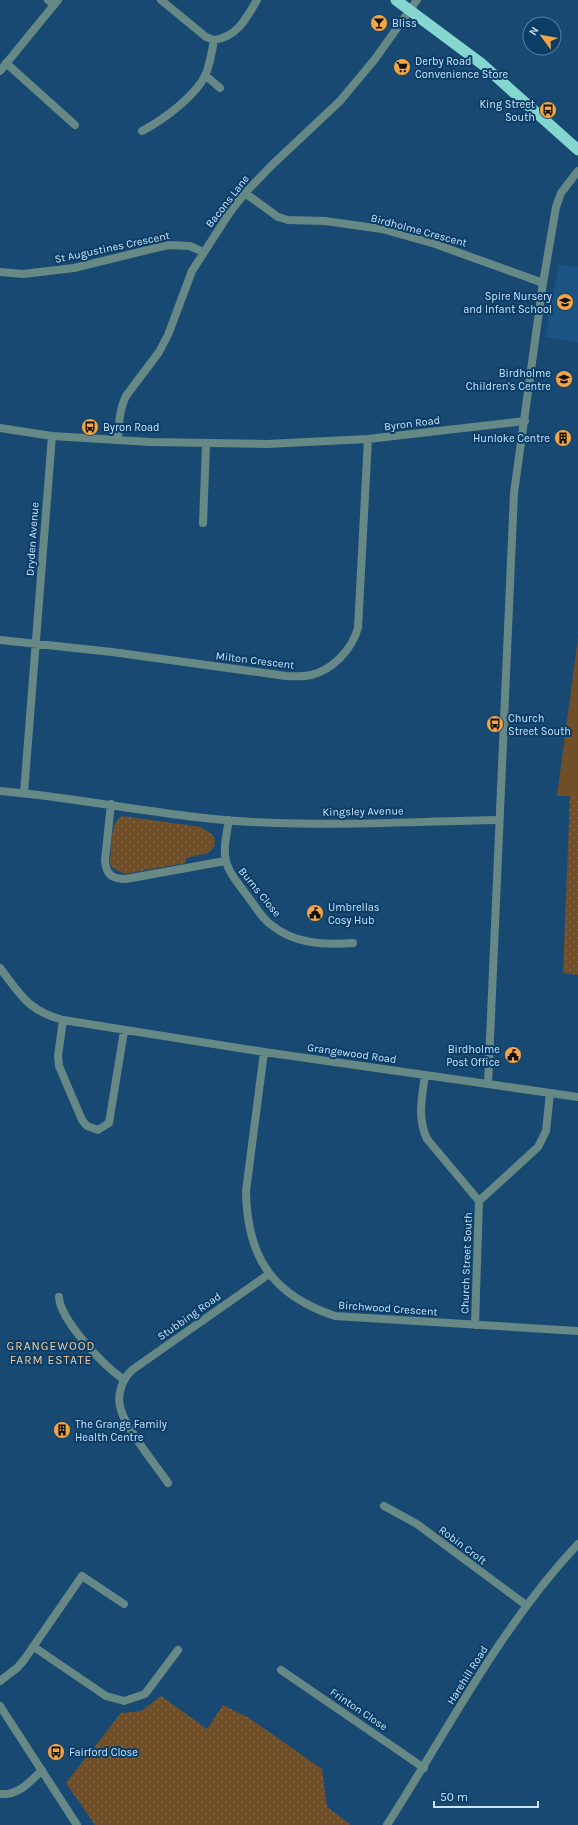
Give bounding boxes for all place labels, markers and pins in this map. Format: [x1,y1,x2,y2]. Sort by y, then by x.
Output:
bar icon: Bliss [369,13,389,33]
place label: Bliss [392,17,417,30]
place label: Derby Road Convenience Store [415,55,508,81]
supermarket icon: Derby Road Convenience Store [392,57,412,77]
place label: King Street South [479,98,535,124]
bus stop icon: King Street South [538,100,558,120]
place label: Spire Nursery and Infant School [463,290,552,316]
school or university icon: Spire Nursery and Infant School [555,292,575,312]
place label: Birdholme Children's Centre [466,367,551,393]
school or university icon: Birdholme Children's Centre [554,369,574,389]
bus stop icon: Byron Road [80,417,100,437]
place label: Byron Road [103,421,160,434]
building icon: Hunloke Centre [553,428,573,448]
place label: Hunloke Centre [473,432,550,445]
place label: Church Street South [508,712,571,738]
bus stop icon: Church Street South [485,714,505,734]
place label: Umbrellas Cosy Hub [328,901,380,927]
public building icon: Umbrellas Cosy Hub [305,903,325,923]
place label: Birdholme Post Office [446,1043,500,1069]
public building icon: Birdholme Post Office [503,1045,523,1065]
place label: The Grange Family Health Centre [75,1418,167,1444]
building icon: The Grange Family Health Centre [52,1420,72,1440]
bus stop icon: Fairford Close [46,1742,66,1762]
place label: Fairford Close [69,1746,138,1759]

